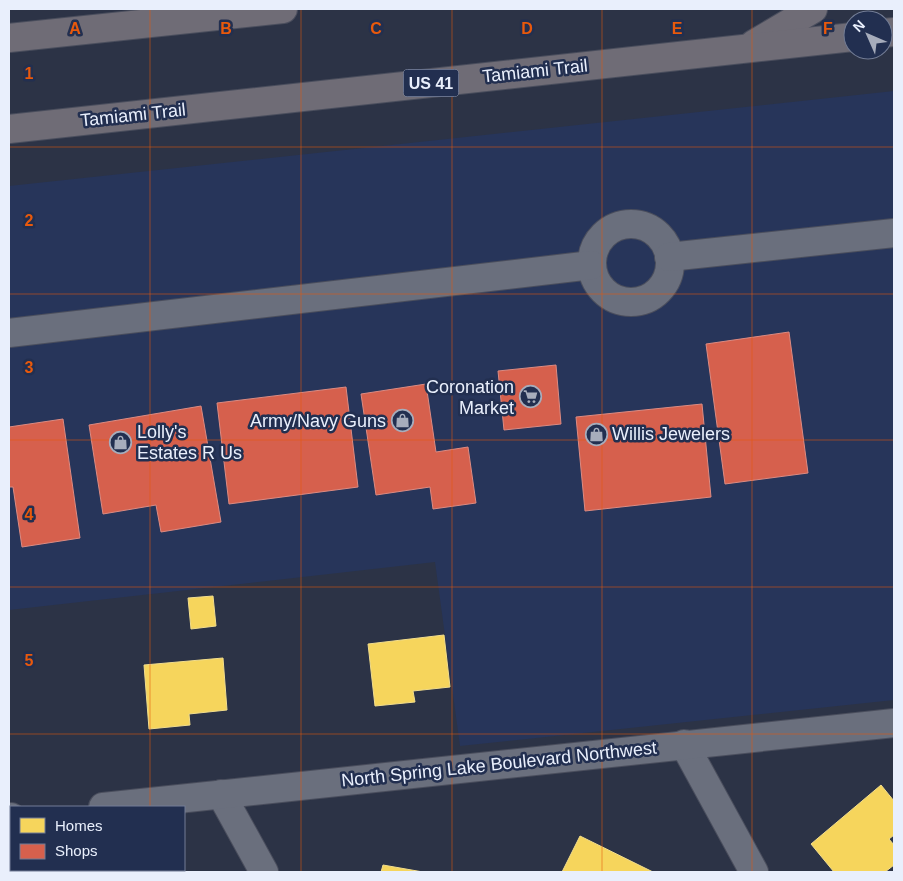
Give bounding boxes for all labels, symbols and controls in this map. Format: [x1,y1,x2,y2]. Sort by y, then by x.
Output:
north arrow [843,10,893,60]
text: N [850,17,868,35]
text: A [69,20,81,37]
text: B [220,20,232,37]
text: C [370,20,382,37]
text: D [521,20,533,37]
text: E [672,20,683,37]
text: F [823,20,833,37]
street label: Tamiami Trail [481,56,589,86]
text: 1 [25,65,34,82]
road number: US 41 [404,70,458,96]
street label: Tamiami Trail [79,100,187,130]
text: 2 [25,212,34,229]
text: 3 [25,359,34,376]
place label: Coronation Market [426,377,514,418]
supermarket icon: Coronation Market [518,385,542,409]
shop icon: Army/Navy Guns [390,409,414,433]
place label: Army/Navy Guns [250,411,386,431]
place label: Lolly's Estates R Us [137,422,242,463]
shop icon: Willis Jewelers [584,422,608,446]
place label: Willis Jewelers [612,424,730,444]
shop icon: Lolly's Estates R Us [109,430,133,454]
text: 4 [25,506,34,523]
text: 5 [25,652,34,669]
street label: North Spring Lake Boulevard Northwest [340,737,658,791]
legend [10,806,185,871]
text: Homes [55,817,103,834]
text: Shops [55,842,98,859]

